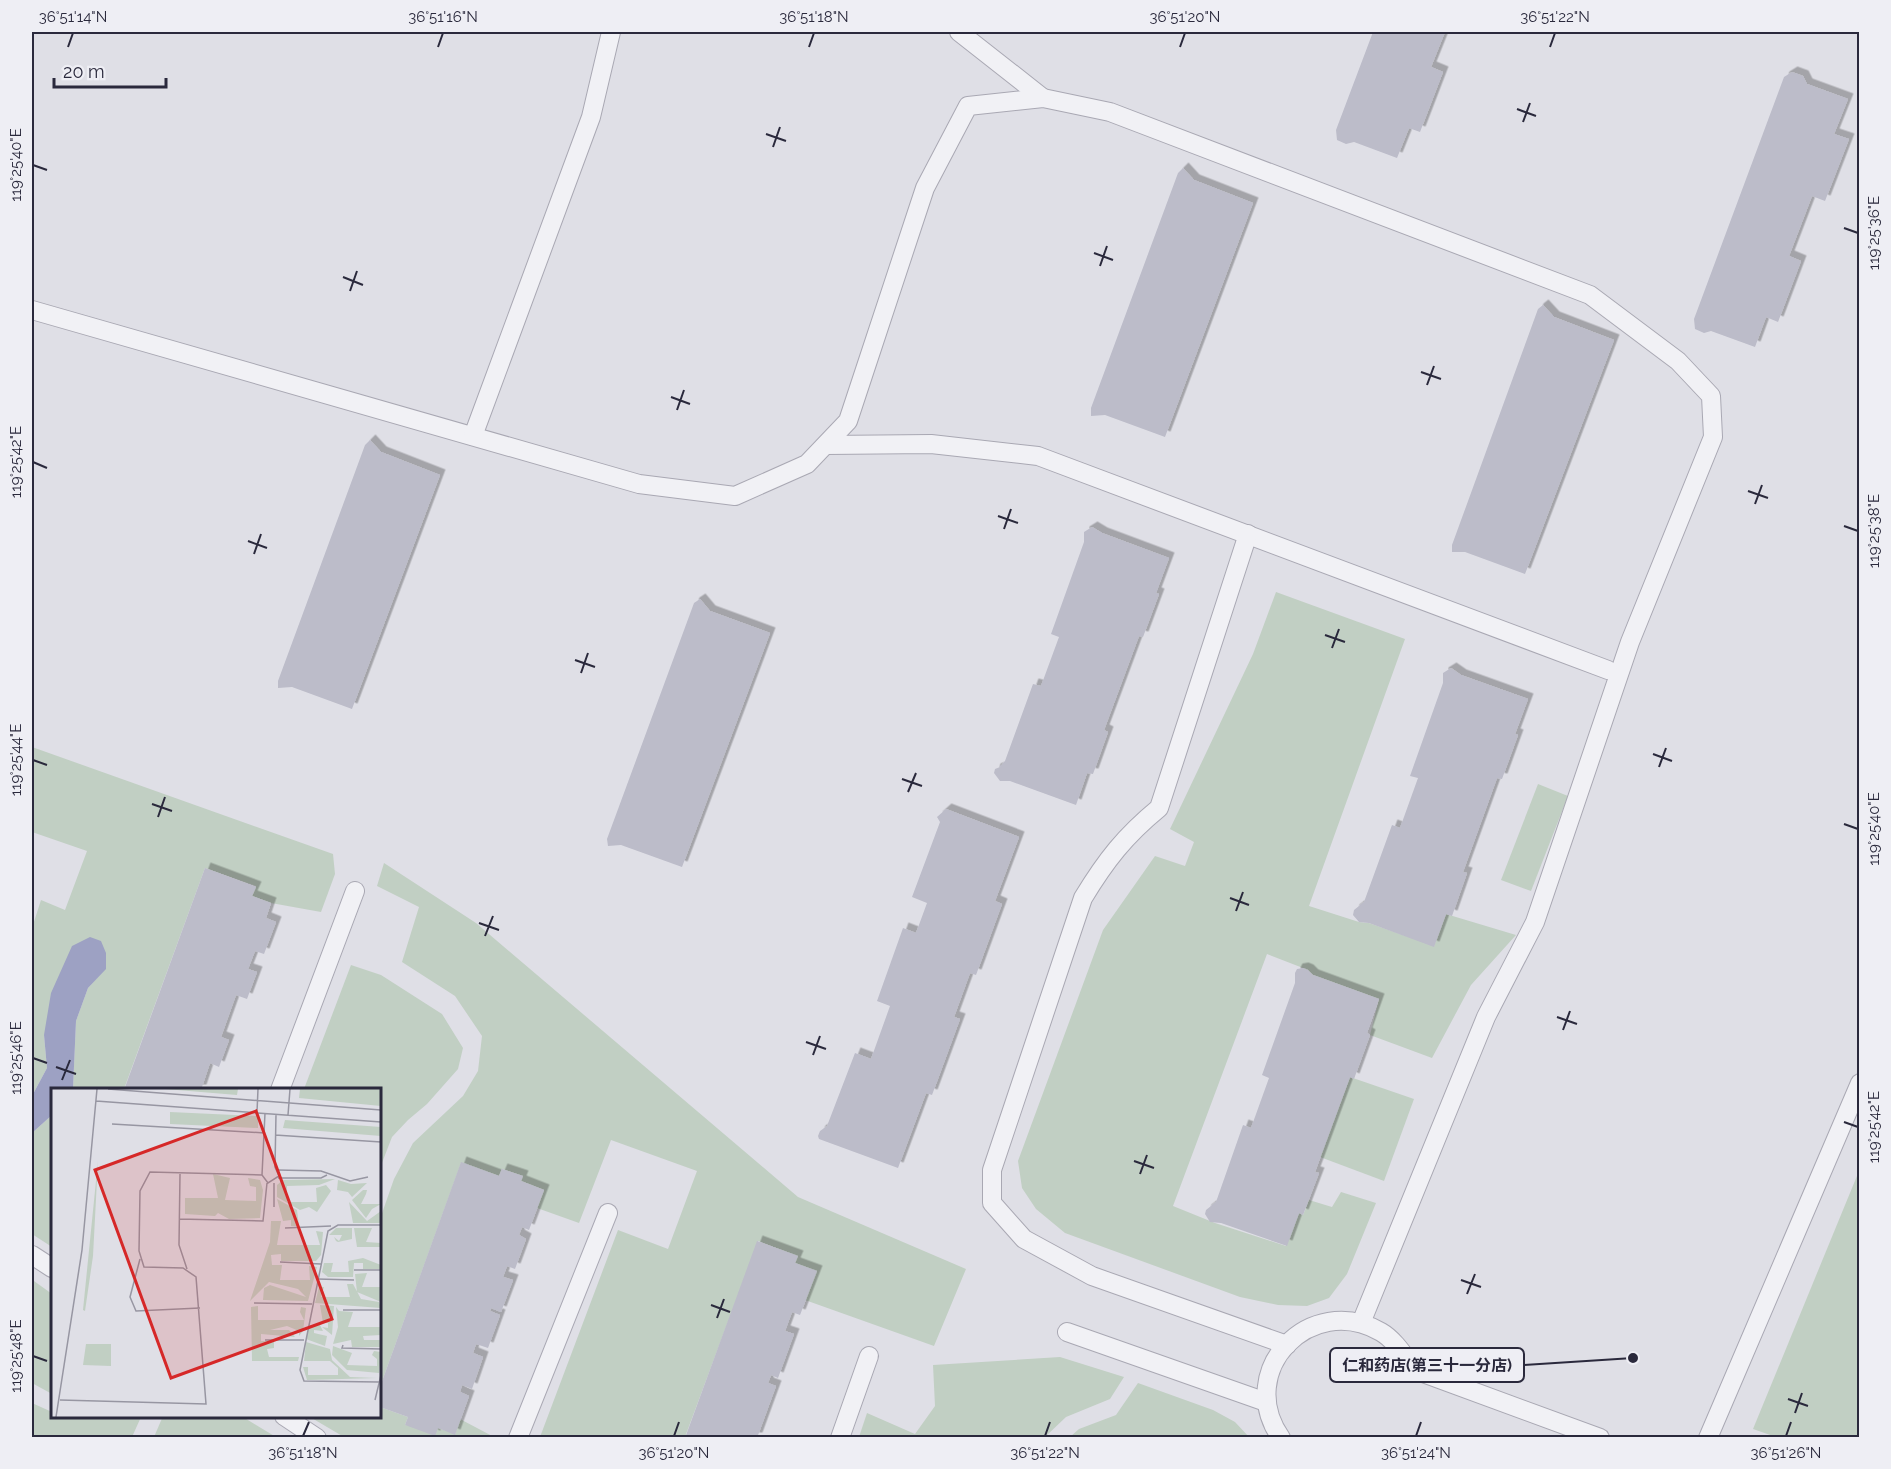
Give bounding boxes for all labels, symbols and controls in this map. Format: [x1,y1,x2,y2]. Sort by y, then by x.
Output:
text: 36°51'14"N [39,8,107,26]
text: 36°51'16"N [408,8,478,26]
text: 36°51'18"N [779,8,849,26]
text: 36°51'20"N [1150,8,1220,26]
text: 36°51'22"N [1520,8,1590,26]
scale bar [54,51,166,89]
text: 20 m [63,61,105,82]
text: 119°25'40"E [7,128,25,202]
text: 119°25'36"E [1865,196,1883,270]
text: 119°25'42"E [7,426,25,498]
text: 119°25'38"E [1865,494,1883,568]
text: 119°25'44"E [7,724,25,796]
text: 119°25'40"E [1865,792,1883,866]
text: 119°25'46"E [7,1021,25,1095]
inset map [51,1088,381,1418]
text: 119°25'42"E [1865,1091,1883,1163]
text: 119°25'48"E [7,1319,25,1393]
callout: 仁和药店(第三十一分店) [1330,1348,1524,1382]
text: 仁和药店(第三十一分店) [1342,1356,1512,1375]
text: 36°51'18"N [268,1444,338,1462]
text: 36°51'20"N [639,1444,709,1462]
text: 36°51'22"N [1010,1444,1080,1462]
text: 36°51'24"N [1381,1444,1451,1462]
text: 36°51'26"N [1751,1444,1821,1462]

